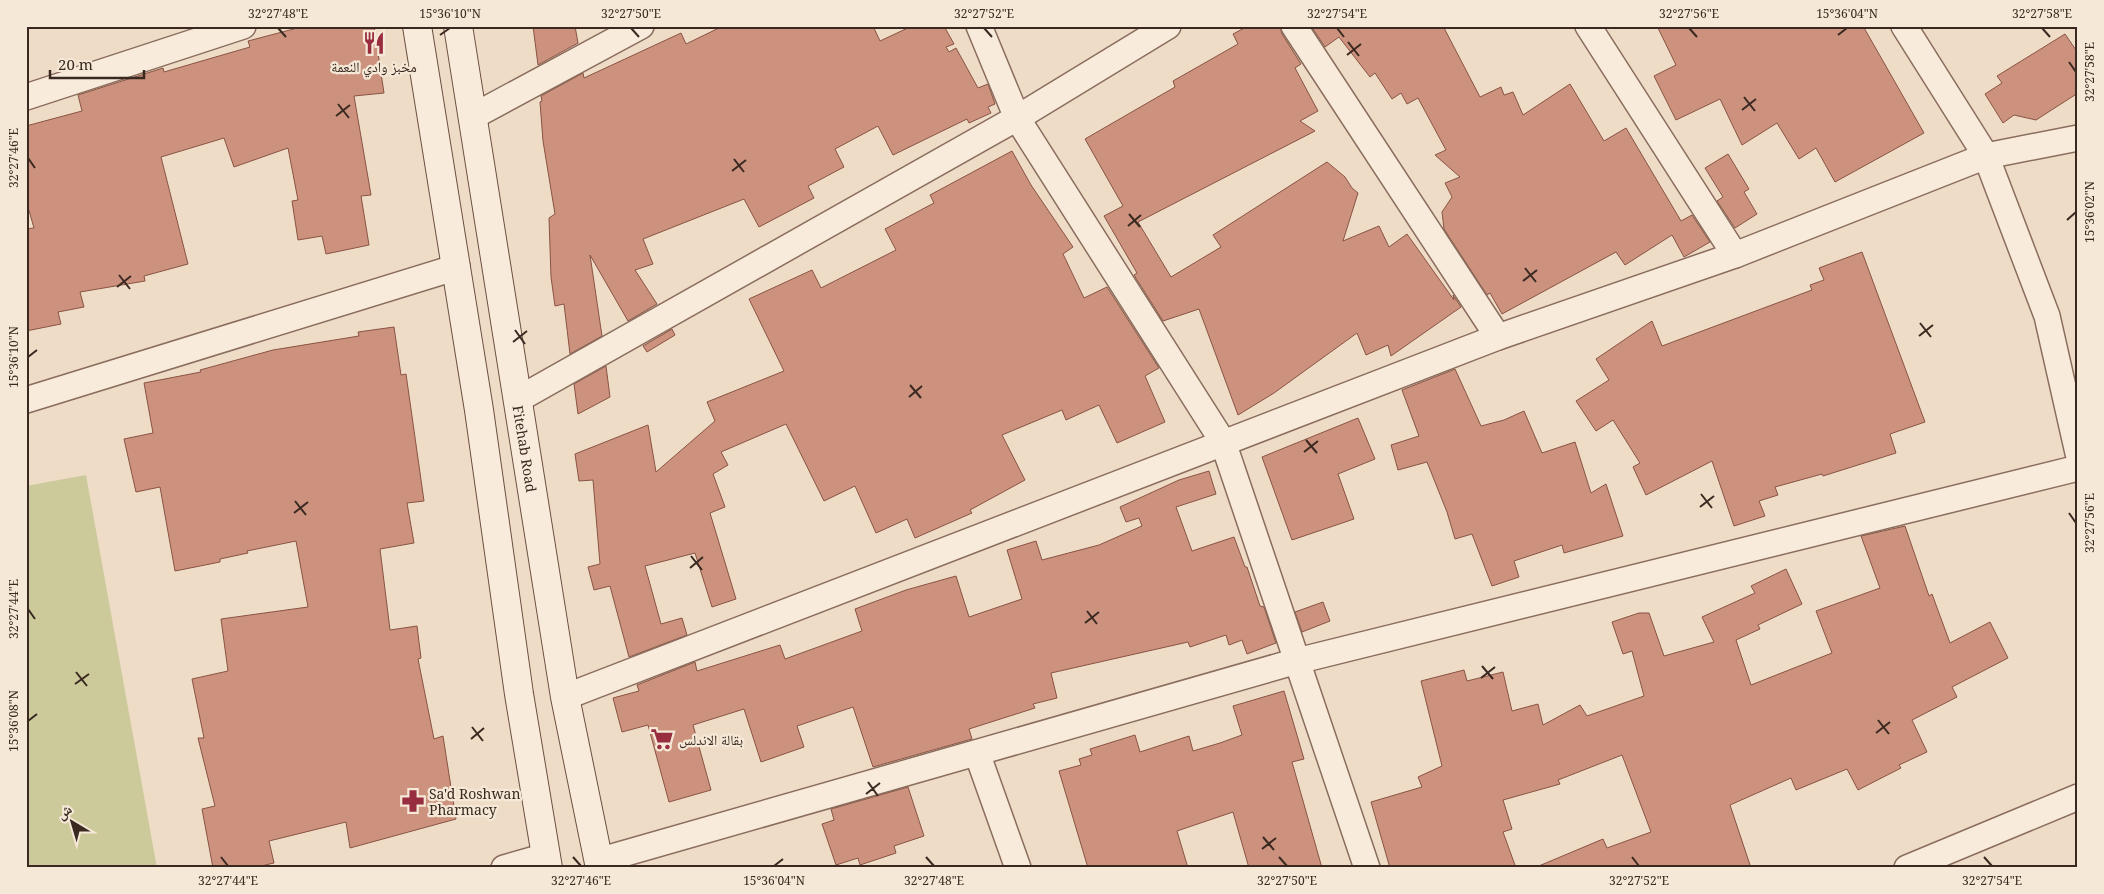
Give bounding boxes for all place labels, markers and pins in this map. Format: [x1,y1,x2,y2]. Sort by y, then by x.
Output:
restaurant icon: مخبز وادي النعمة [361,30,387,56]
place label: مخبز وادي النعمة [331,57,417,78]
supermarket icon: بقالة الاندلس [649,726,675,752]
place label: بقالة الاندلس [679,730,743,749]
place label: Sa'd Roshwan Pharmacy [429,784,520,819]
pharmacy icon: Sa'd Roshwan Pharmacy [400,788,426,814]

